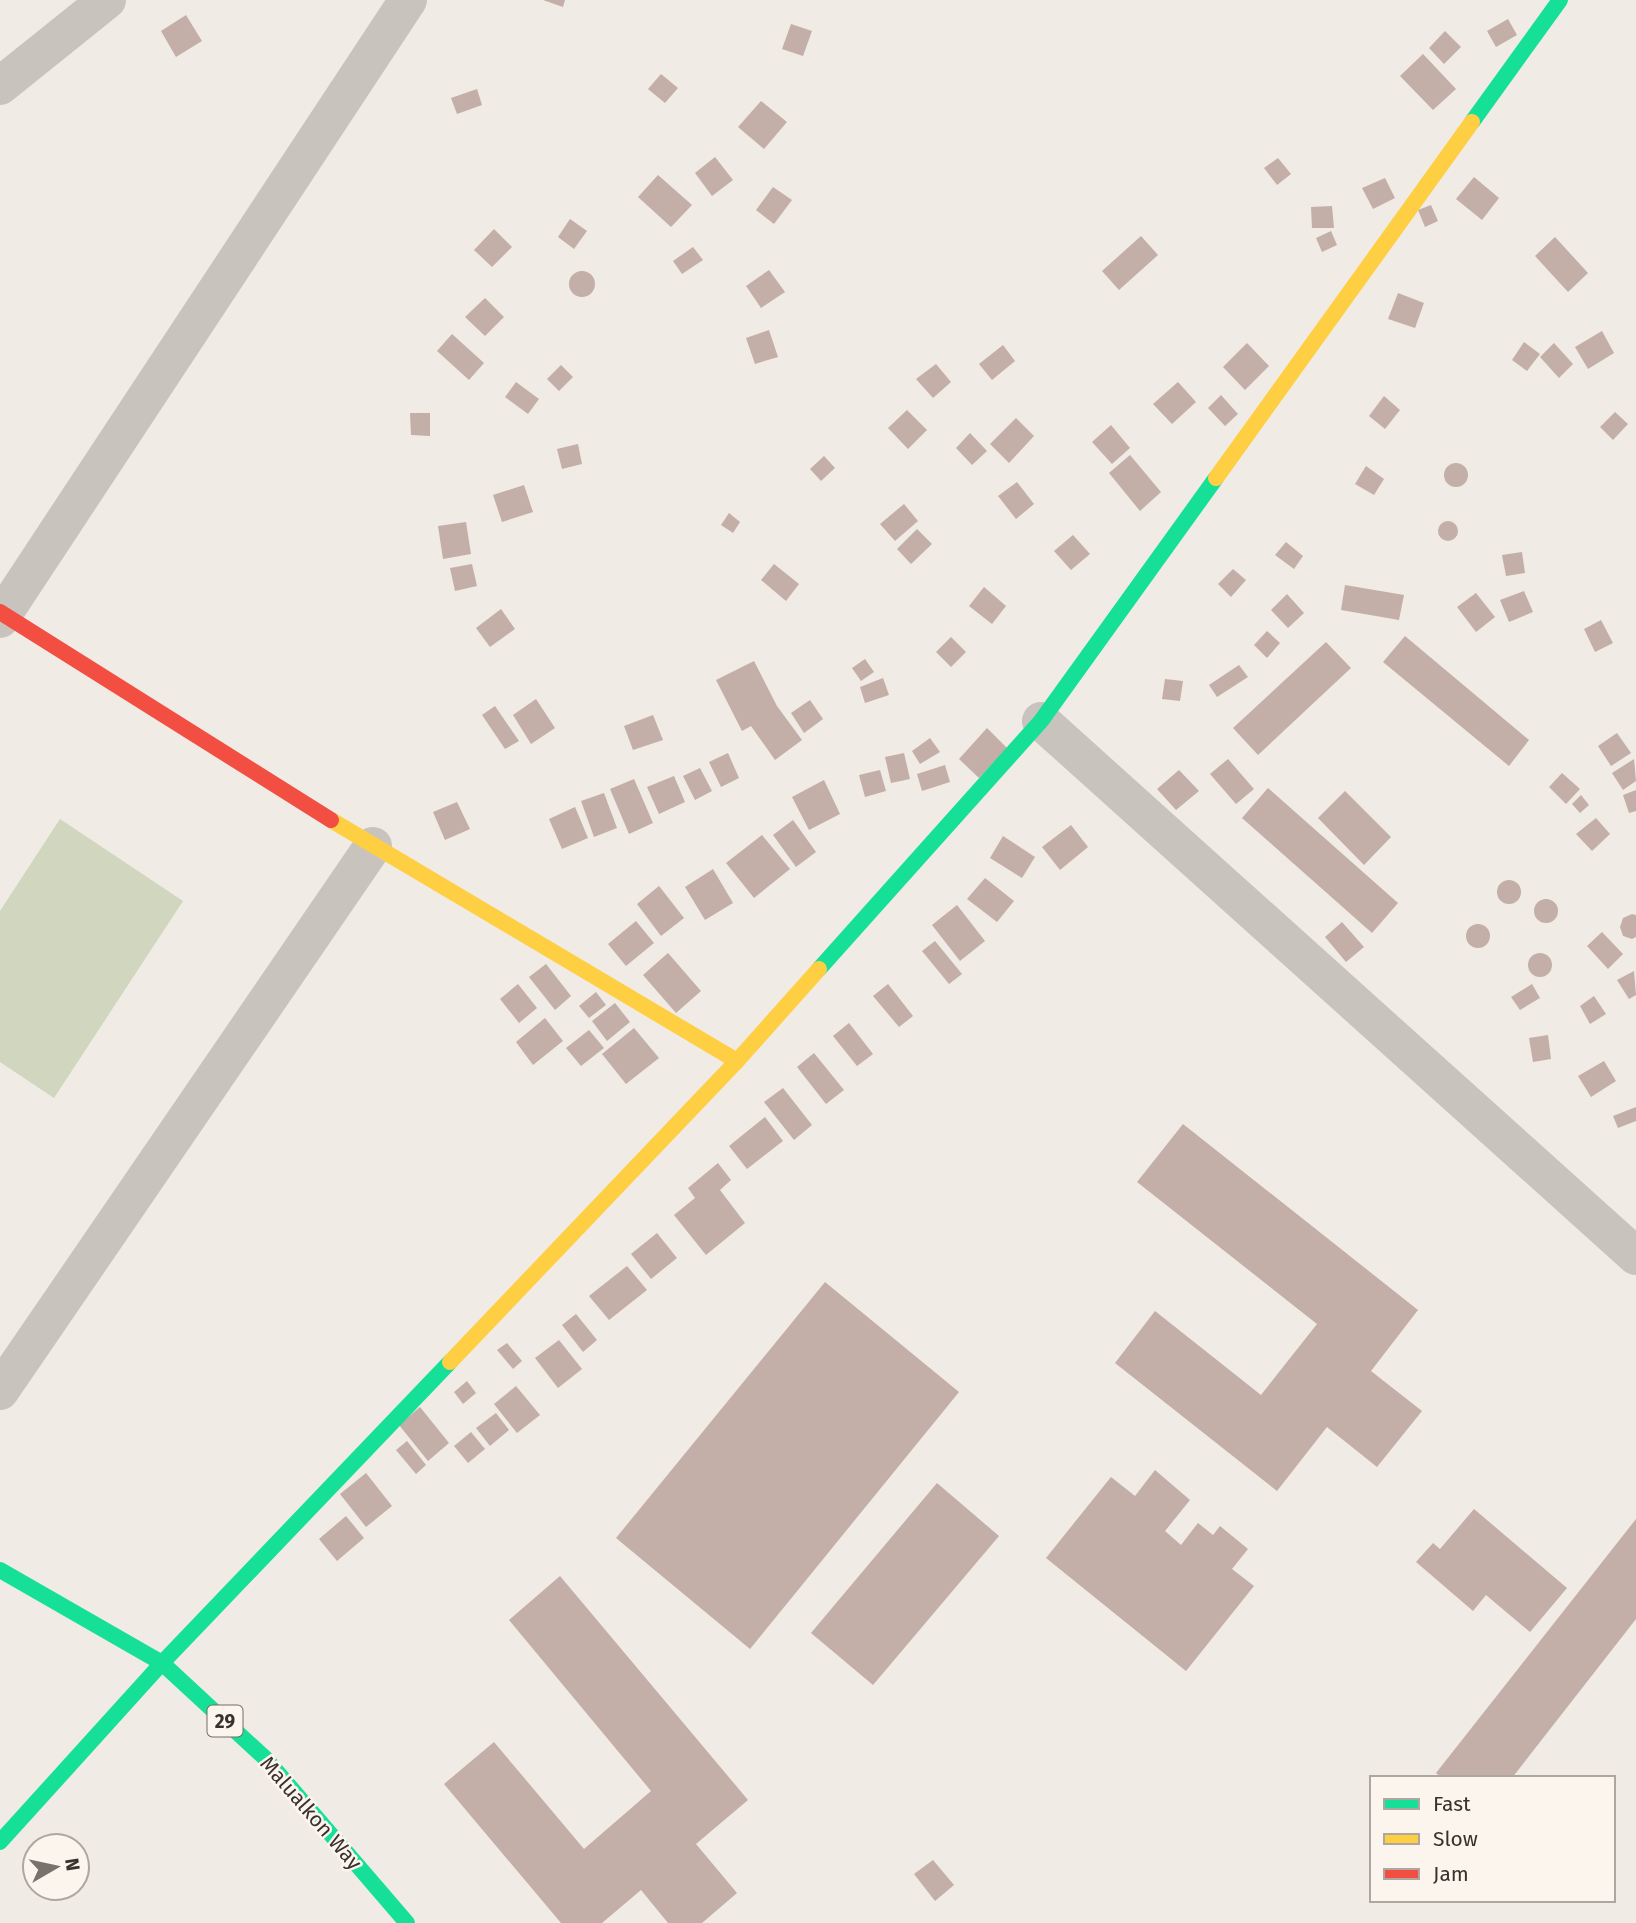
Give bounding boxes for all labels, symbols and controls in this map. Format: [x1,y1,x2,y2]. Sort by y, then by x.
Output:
road number: 29 [208,1706,243,1736]
street label: Malualkon Way [255,1751,368,1876]
legend [1370,1776,1615,1902]
text: Fast [1433,1791,1471,1817]
text: Slow [1433,1826,1478,1852]
north arrow [21,1832,91,1902]
text: N [60,1856,85,1872]
text: Jam [1433,1861,1469,1887]

